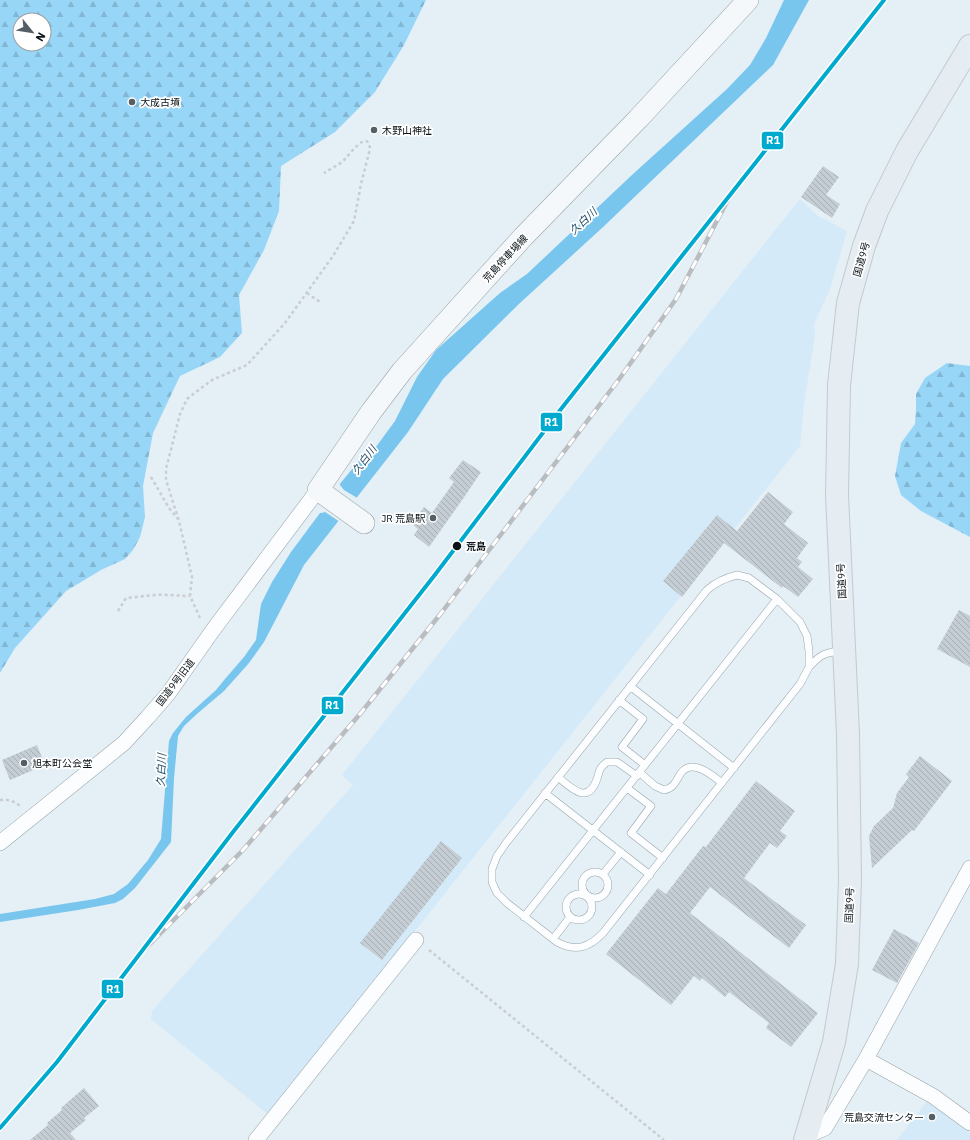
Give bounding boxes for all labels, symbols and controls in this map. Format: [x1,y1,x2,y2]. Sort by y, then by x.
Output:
north arrow [12,12,52,52]
text: N [33,30,49,44]
place label: 大成古墳 [140,96,180,109]
marker: 大成古墳 [127,97,137,107]
place label: 木野山神社 [382,124,432,137]
marker: 木野山神社 [369,125,379,135]
line badge: R1 [761,131,784,150]
text: R1 [766,133,780,147]
water label: 久白川 [566,204,601,237]
street label: 荒島停車場線 [480,232,531,285]
street label: 国道9号 [850,240,873,278]
line badge: R1 [540,412,563,432]
text: R1 [544,415,558,429]
water label: 久白川 [348,442,380,477]
place label: JR 荒島駅 [381,512,426,525]
marker: JR 荒島駅 [428,513,438,523]
marker: 荒島 [451,540,463,552]
place label: 荒島 [466,540,486,553]
street label: 国道9号 [834,563,849,599]
street label: 国道9号旧道 [153,656,197,709]
line badge: R1 [321,696,344,715]
text: R1 [325,698,339,712]
water label: 久白川 [153,752,169,787]
place label: 旭本町公会堂 [32,757,92,770]
marker: 旭本町公会堂 [19,758,29,768]
street label: 国道9号 [842,887,857,923]
line badge: R1 [101,979,124,999]
text: R1 [106,982,120,996]
place label: 荒島交流センター [844,1111,924,1124]
marker: 荒島交流センター [927,1112,937,1122]

